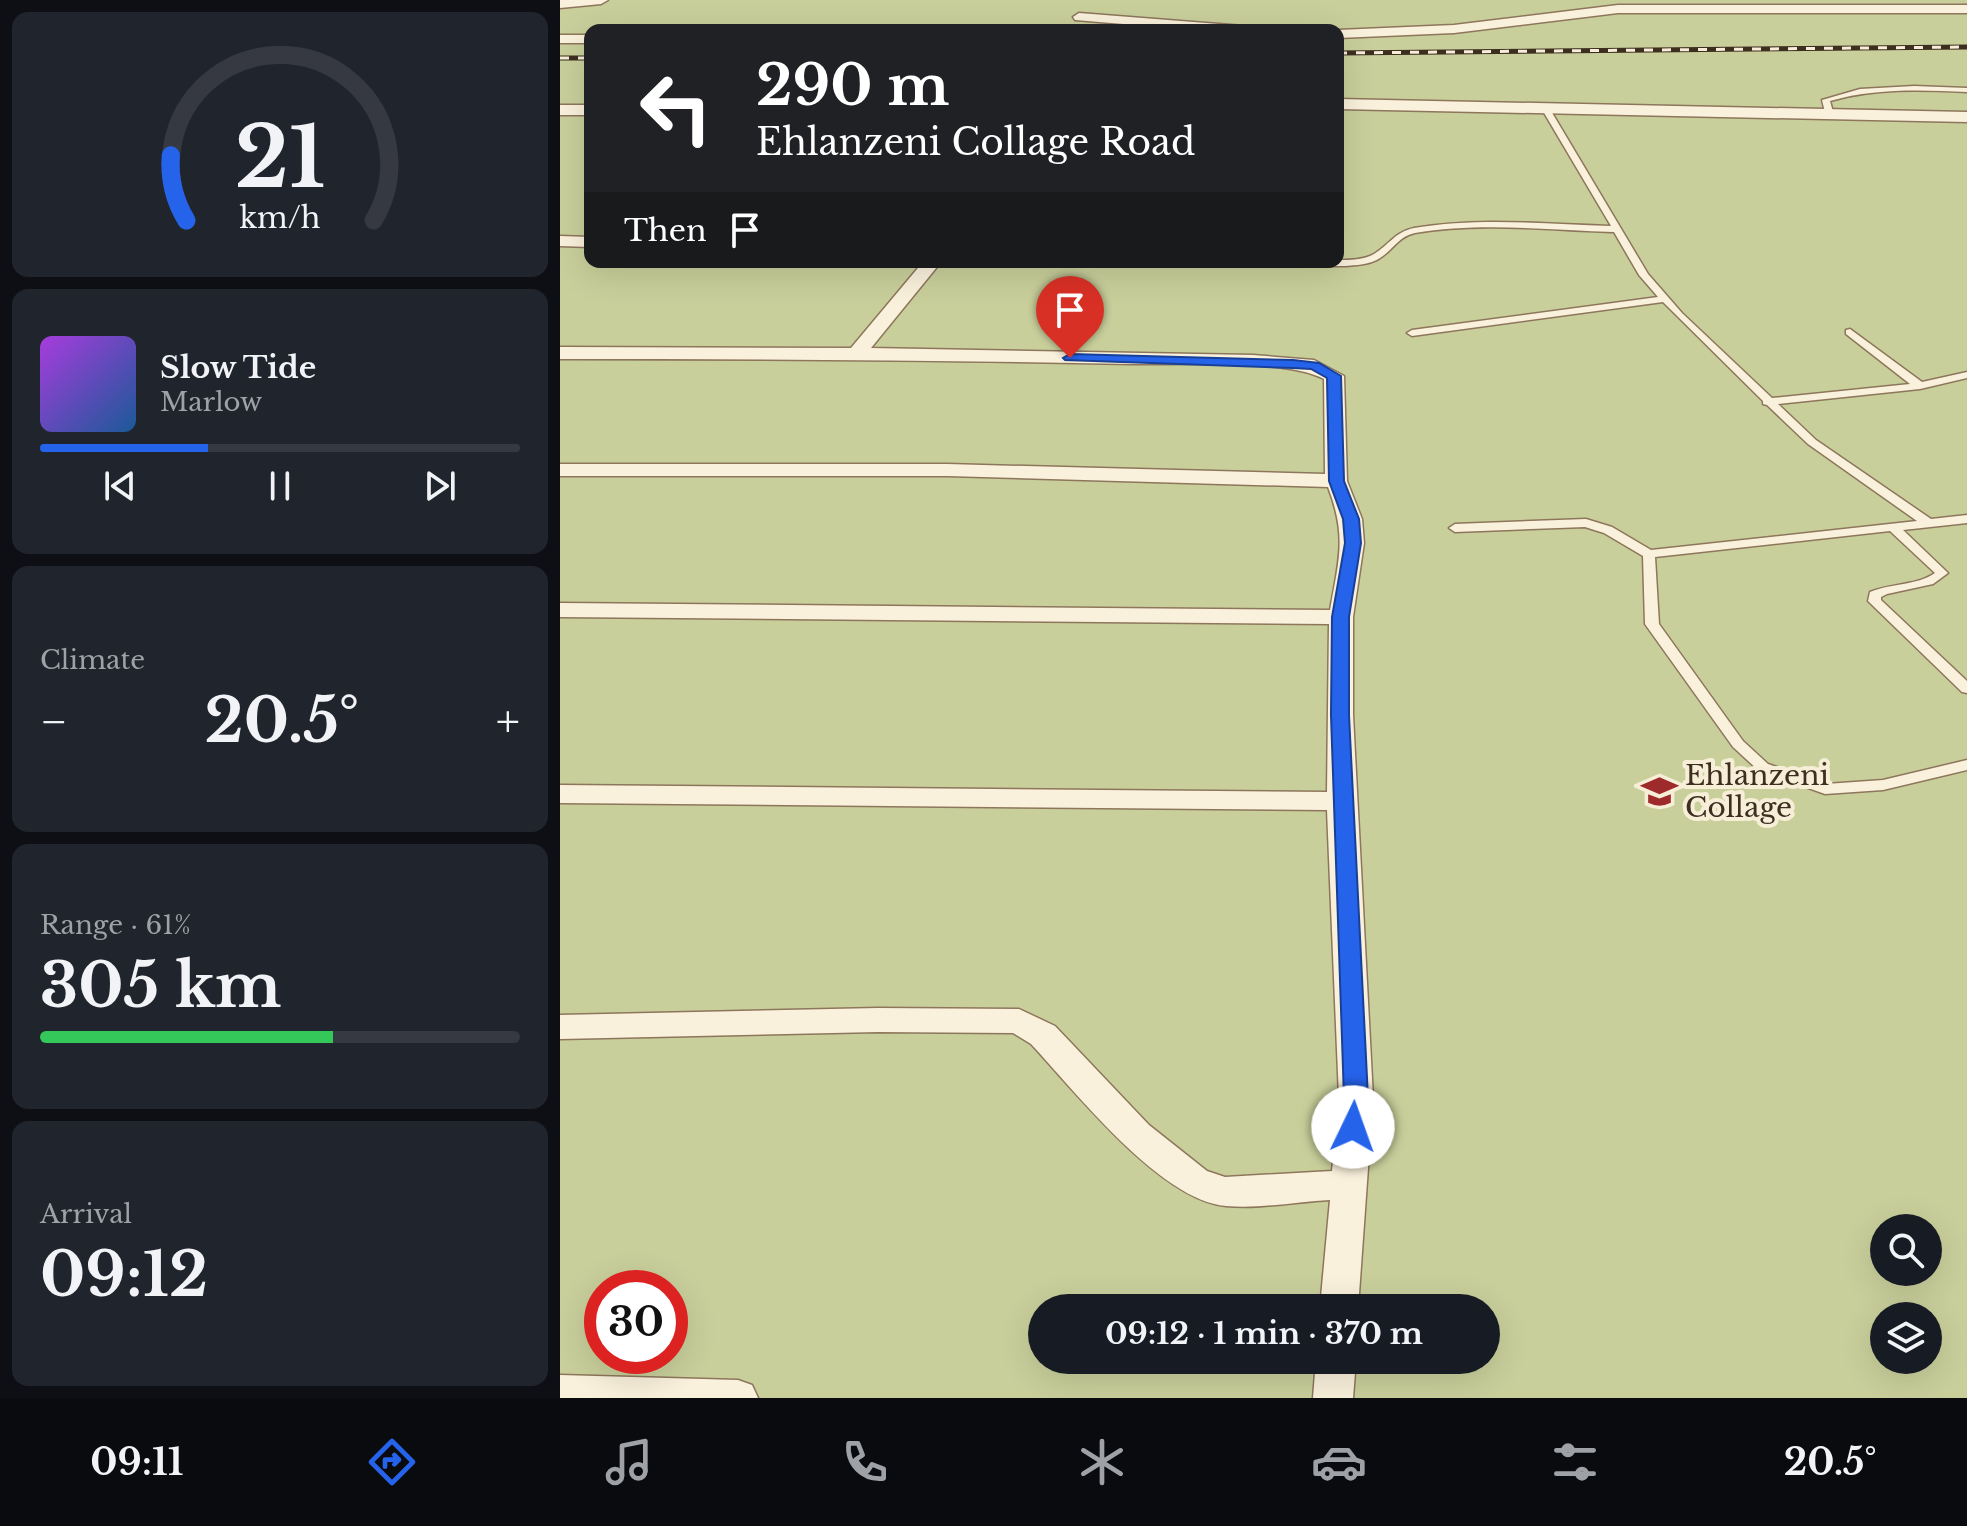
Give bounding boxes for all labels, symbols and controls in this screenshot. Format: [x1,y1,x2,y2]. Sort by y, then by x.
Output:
text: 290 m [756,51,949,120]
icon: left [624,56,728,160]
text: 21 [235,105,325,208]
text: Ehlanzeni Collage Road [756,120,1195,165]
text: km/h [239,200,321,236]
icon: arrive [723,208,767,252]
text: Then [624,212,707,249]
pin [1036,276,1104,358]
icon: arrive [1048,288,1092,332]
text: Slow Tide [160,349,316,386]
text: Marlow [160,386,262,418]
icon: previous [98,464,142,508]
icon: pause [258,464,302,508]
icon: next [418,464,462,508]
text: Climate [40,644,145,676]
text: 20.5° [205,684,359,758]
text: − [40,694,68,749]
text: + [496,694,520,749]
place label: Ehlanzeni Collage [1685,758,1829,825]
school or university icon: Ehlanzeni Collage [1640,772,1678,810]
text: Range · 61% [40,909,191,941]
text: 305 km [40,949,281,1023]
position arrow [1311,1085,1395,1169]
text: Arrival [40,1198,132,1230]
map controls [1870,1214,1942,1374]
button: search [1870,1214,1942,1286]
text: 09:12 [40,1238,208,1312]
speed limit sign: 30 [584,1270,688,1374]
button: layers [1870,1302,1942,1374]
text: 09:12 · 1 min · 370 m [1105,1315,1423,1352]
icon: directions [364,1434,420,1490]
icon: music [601,1434,657,1490]
icon: phone [837,1434,893,1490]
icon: climate [1074,1434,1130,1490]
icon: car [1311,1434,1367,1490]
icon: filters [1547,1434,1603,1490]
text: 09:11 [90,1440,183,1485]
text: 20.5° [1784,1440,1877,1485]

